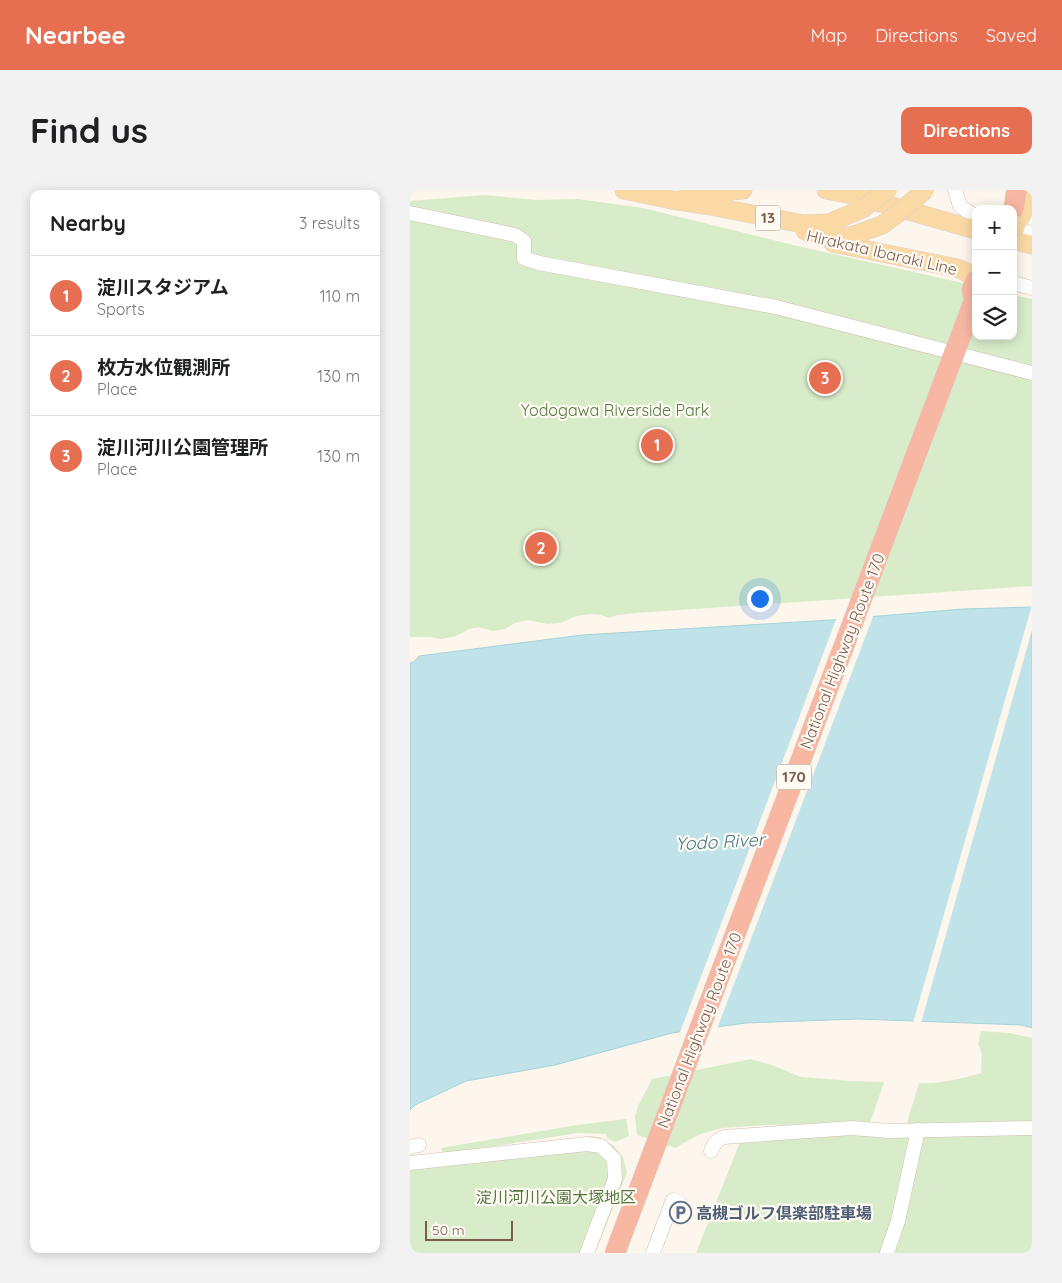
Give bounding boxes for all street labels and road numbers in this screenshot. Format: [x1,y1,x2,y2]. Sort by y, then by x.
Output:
road number: 13 [756,205,780,230]
street label: Hirakata Ibaraki Line [805,225,959,279]
street label: National Highway Route 170 [795,550,889,752]
road number: 170 [776,764,812,790]
street label: National Highway Route 170 [652,929,746,1131]

